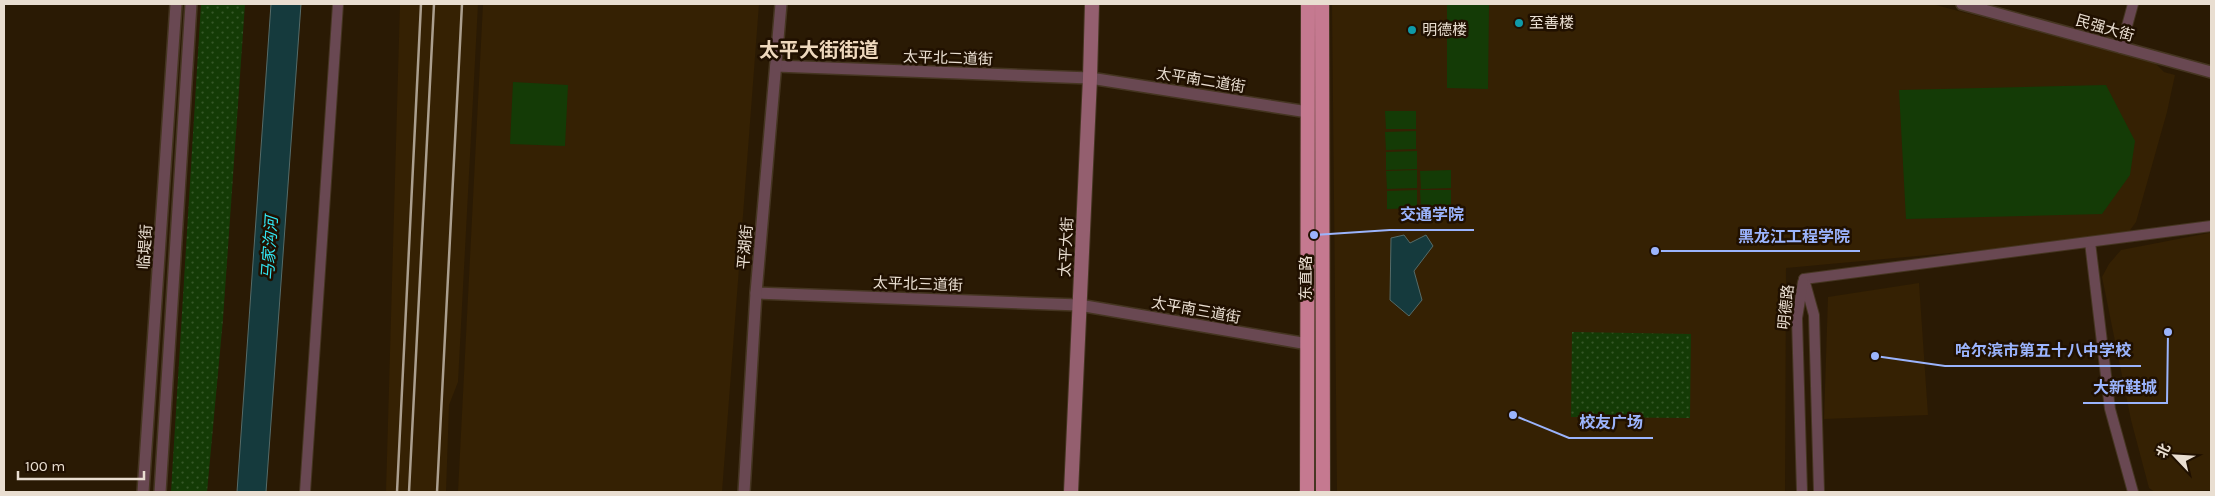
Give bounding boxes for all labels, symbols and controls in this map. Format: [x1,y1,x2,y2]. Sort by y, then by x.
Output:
street label: 民强大街 [2074,11,2136,45]
place label: 至善楼 [1529,14,1574,32]
marker: 至善楼 [1513,17,1525,29]
place label: 明德楼 [1422,21,1467,39]
marker: 明德楼 [1406,24,1418,36]
district label: 太平大街街道 [759,39,879,62]
street label: 太平北二道街 [903,47,993,69]
street label: 太平南二道街 [1155,64,1247,96]
callout: 交通学院 [1390,199,1474,230]
text: 交通学院 [1400,205,1464,224]
water label: 马家沟河 [258,212,281,281]
street label: 太平大街 [1055,217,1077,277]
callout: 黑龙江工程学院 [1728,220,1860,251]
street label: 临堤街 [134,224,156,270]
street label: 平湖街 [734,224,756,270]
text: 黑龙江工程学院 [1738,227,1850,246]
street label: 东直路 [1297,255,1315,301]
street label: 太平北三道街 [873,273,963,295]
street label: 明德路 [1775,284,1797,330]
street label: 太平南三道街 [1150,293,1242,327]
callout: 哈尔滨市第五十八中学校 [1945,335,2141,366]
text: 哈尔滨市第五十八中学校 [1955,341,2132,360]
callout: 大新鞋城 [2083,372,2167,403]
text: 大新鞋城 [2093,378,2157,397]
callout: 校友广场 [1569,407,1653,438]
text: 校友广场 [1579,413,1643,432]
north arrow [2150,431,2200,481]
text: 北 [2153,441,2174,461]
scale bar [18,448,144,480]
text: 100 m [25,457,65,475]

